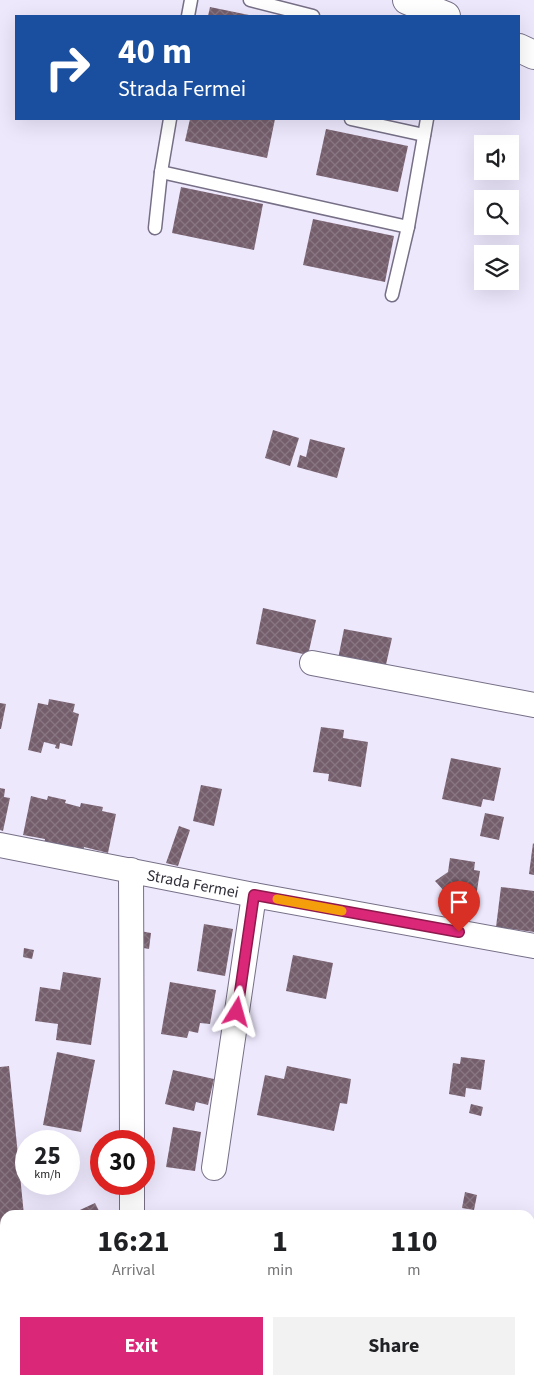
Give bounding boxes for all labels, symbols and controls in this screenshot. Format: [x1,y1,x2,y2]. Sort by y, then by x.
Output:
text: 40 m [118,27,192,77]
icon: right [35,35,100,100]
text: Strada Fermei [118,73,246,105]
map controls [474,135,519,290]
button: sound [474,135,519,180]
button: search [474,190,519,235]
button: layers [474,245,519,290]
street label: Strada Fermei [145,864,241,904]
pin [438,881,480,932]
icon: arrive [445,888,473,916]
position arrow [210,985,262,1037]
speed limit sign: 30 [90,1130,155,1195]
text: 25 [34,1138,61,1174]
text: km/h [34,1166,61,1183]
text: 16:21 [97,1220,170,1263]
text: 1 [272,1220,288,1263]
text: 110 [390,1220,438,1263]
text: Arrival [112,1259,155,1281]
text: min [267,1259,293,1281]
text: m [407,1259,421,1281]
button: Exit [20,1317,263,1375]
button: Share [273,1317,515,1375]

